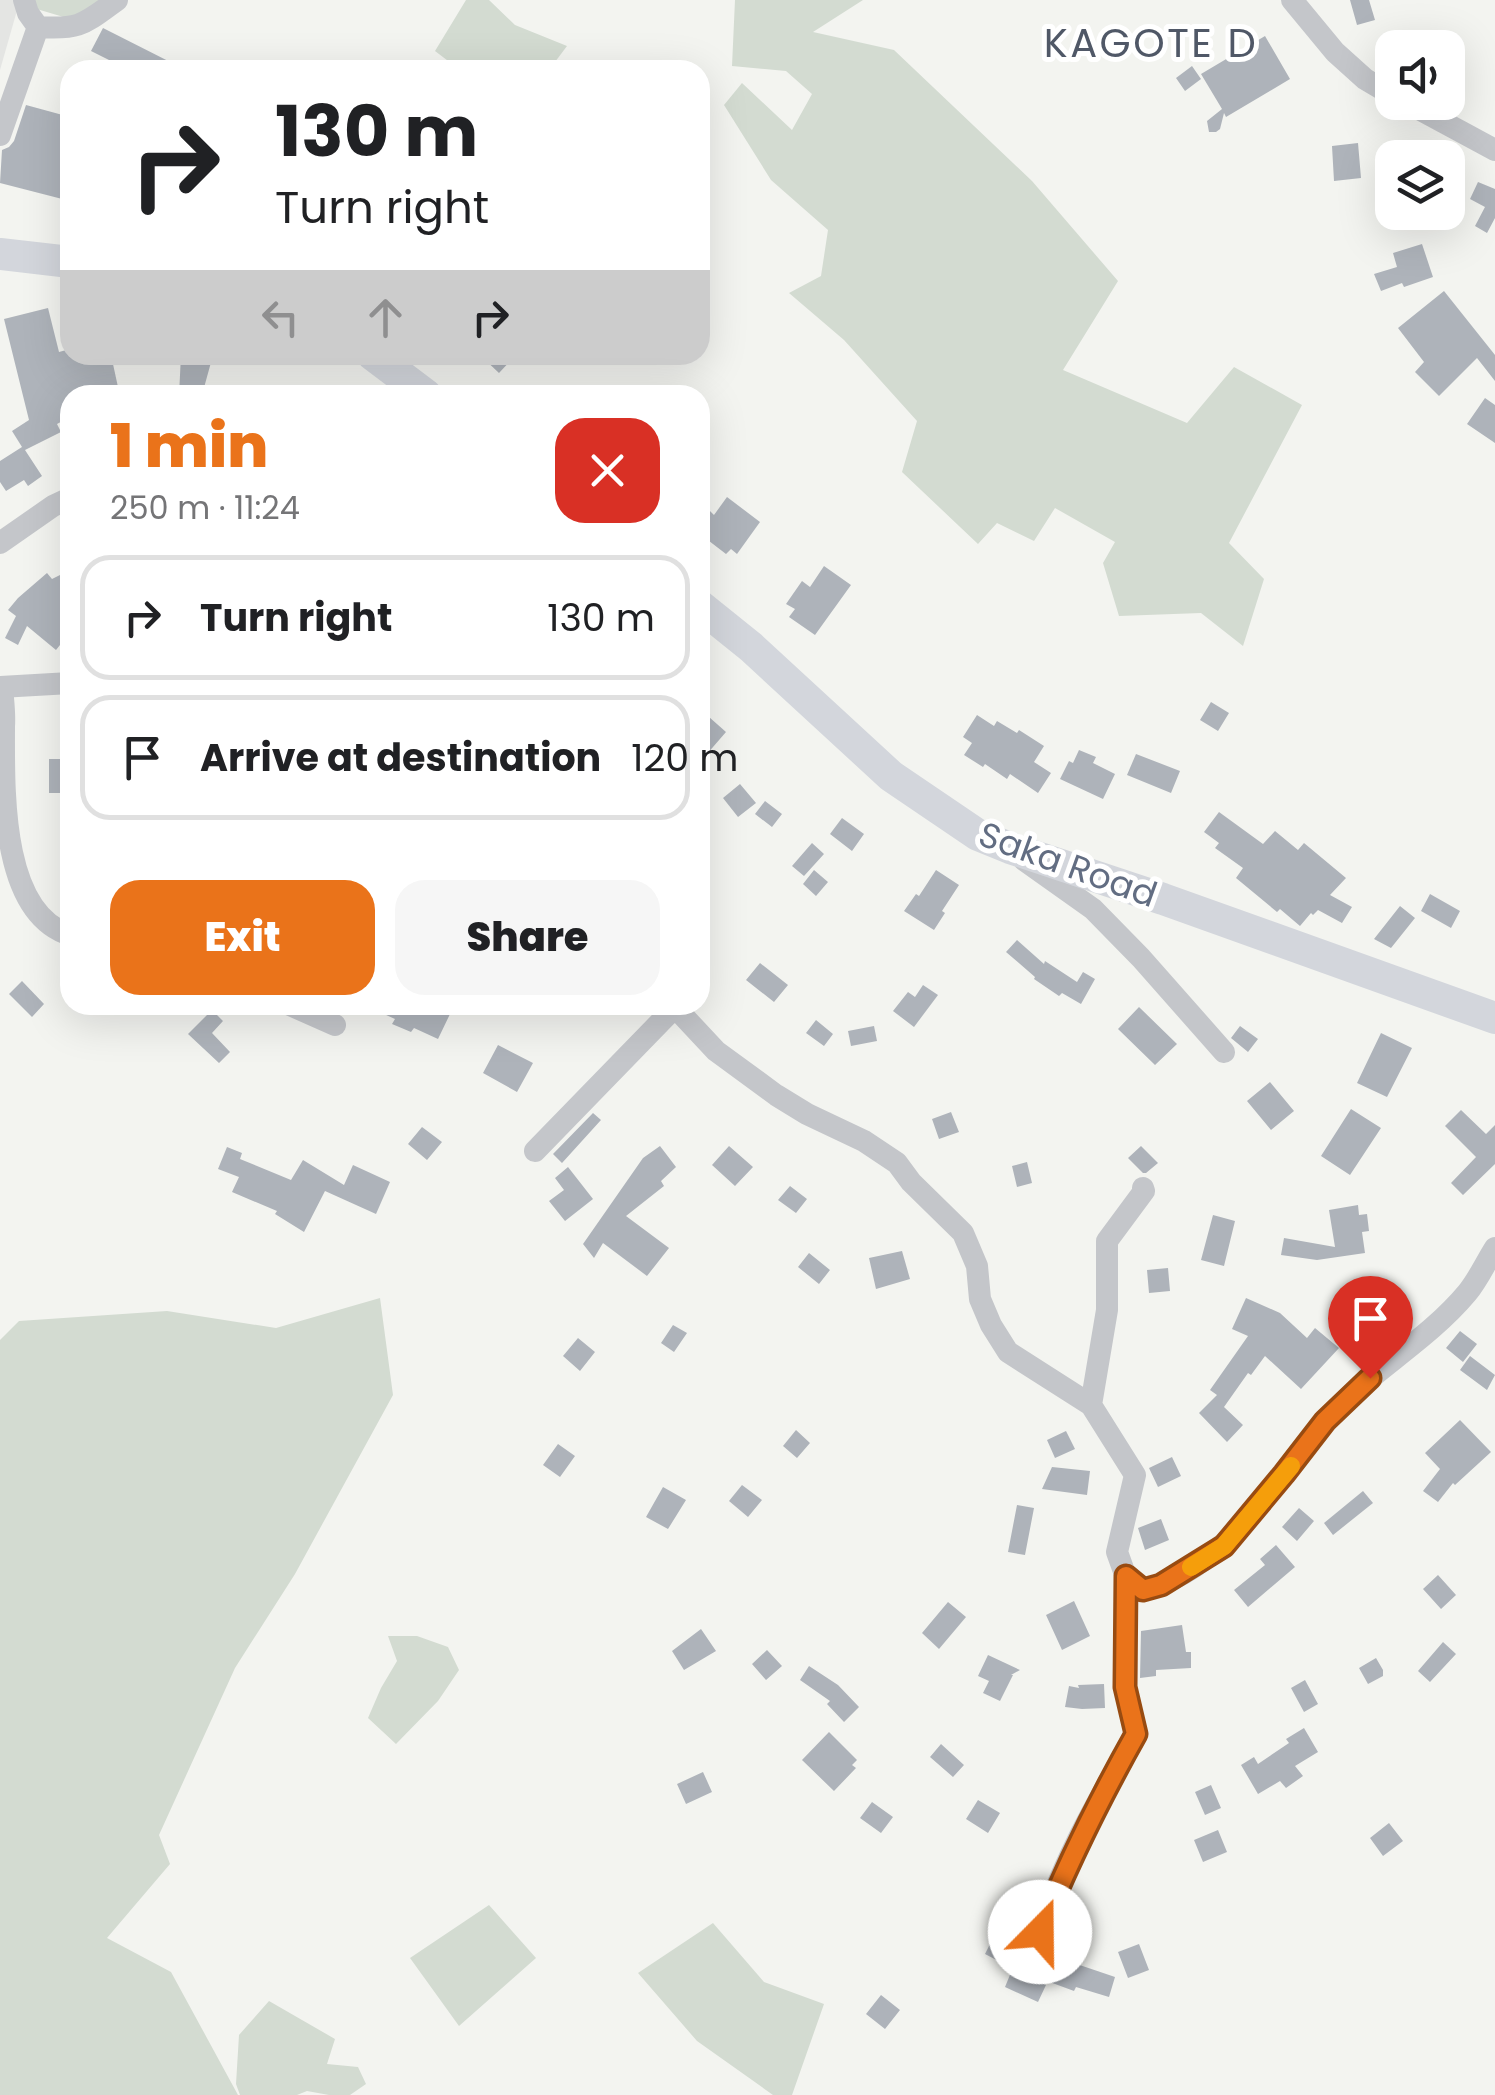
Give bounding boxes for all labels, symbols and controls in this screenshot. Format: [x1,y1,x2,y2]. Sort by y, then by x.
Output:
district label: KAGOTE D [1044,15,1258,71]
map controls [1375,30,1465,230]
button: sound [1375,30,1465,120]
text: 130 m [275,82,478,181]
icon: right [110,100,240,230]
button: layers [1375,140,1465,230]
text: Turn right [275,176,489,239]
icon: left [253,290,308,345]
icon: ahead [358,290,413,345]
icon: right [463,290,518,345]
text: 1 min [110,404,268,488]
button: close [555,418,660,523]
text: 250 m · 11:24 [110,485,300,530]
icon: right [115,590,170,645]
text: Turn right [200,591,392,644]
text: 130 m [547,591,655,644]
icon: arrive [115,730,170,785]
text: Arrive at destination [200,731,601,784]
text: 120 m [631,731,738,784]
street label: Saka Road [972,809,1164,919]
button: Exit [110,880,375,995]
button: Share [395,880,660,995]
pin [1328,1276,1413,1379]
icon: arrive [1343,1291,1398,1346]
position arrow [988,1880,1092,1984]

